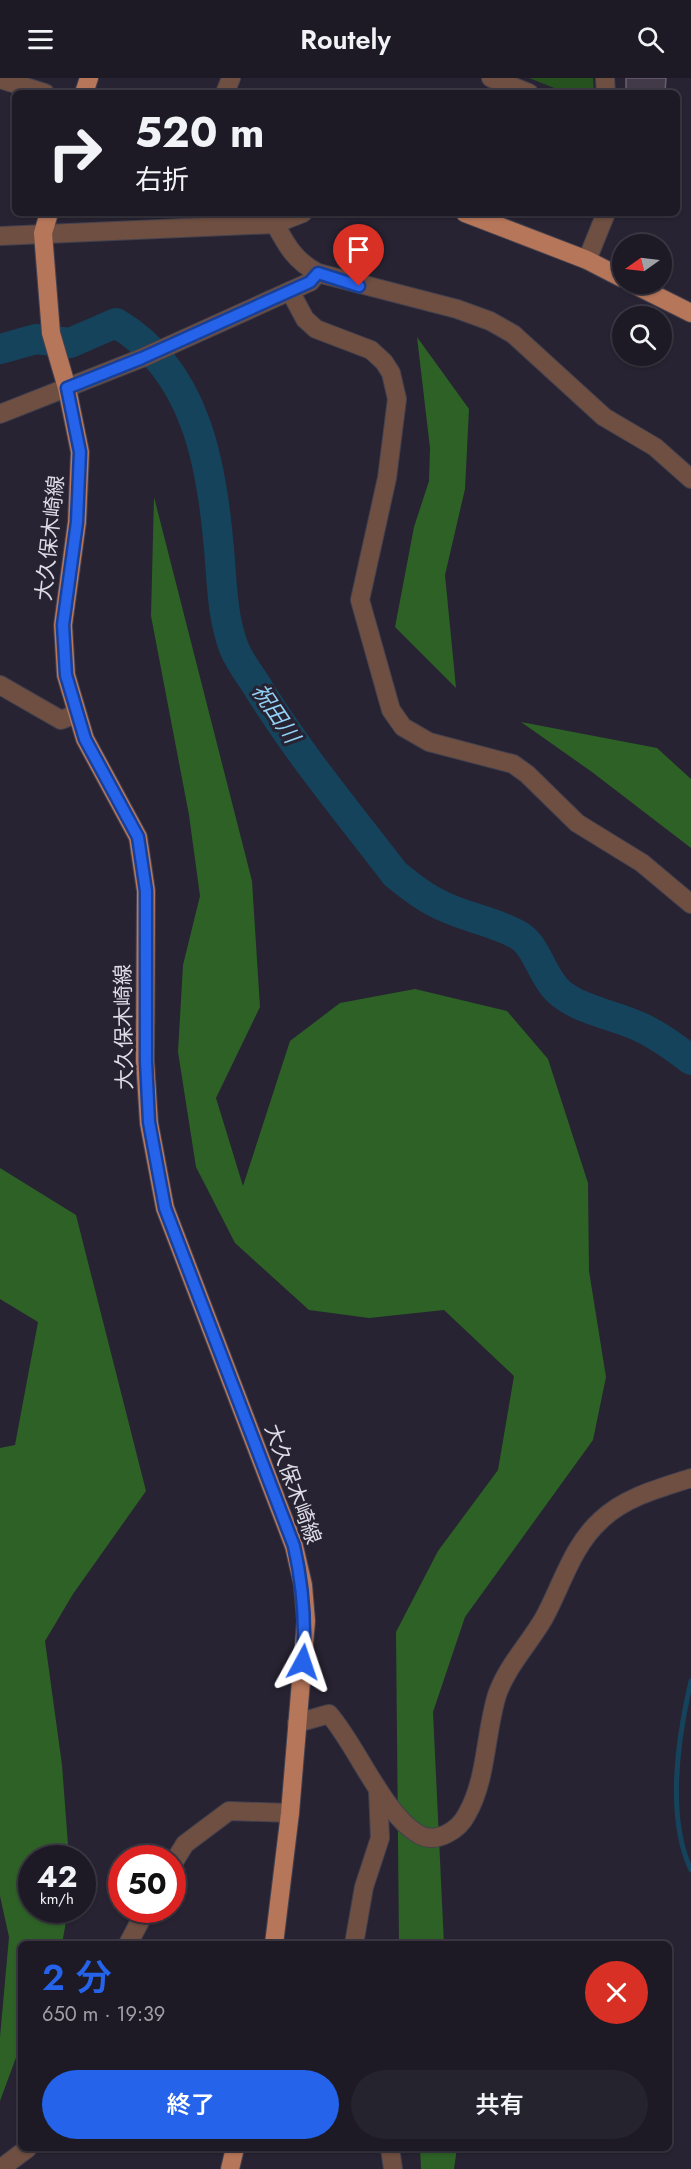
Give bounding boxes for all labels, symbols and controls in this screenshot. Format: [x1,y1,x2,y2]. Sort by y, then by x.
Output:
text: Routely [300,20,391,59]
icon: menu [24,23,57,56]
icon: search [634,23,667,56]
text: 520 m [135,102,265,163]
icon: right [36,114,114,192]
text: 右折 [135,160,189,199]
pin [333,224,384,286]
icon: arrive [342,233,375,266]
north arrow [612,234,672,294]
map controls [612,234,672,366]
button: search [612,306,672,366]
street label: 大久保木崎線 [28,474,72,602]
water label: 祝田川 [244,677,309,751]
street label: 大久保木崎線 [108,964,140,1090]
street label: 大久保木崎線 [257,1420,329,1548]
position arrow [271,1630,335,1694]
speed limit sign: 50 [108,1845,186,1923]
text: 42 [37,1855,77,1898]
text: km/h [40,1888,74,1910]
text: 2 分 [42,1951,111,2003]
button: close [585,1961,648,2024]
text: 650 m · 19:39 [42,2000,165,2029]
button: 終了 [42,2070,339,2139]
button: 共有 [351,2070,648,2139]

